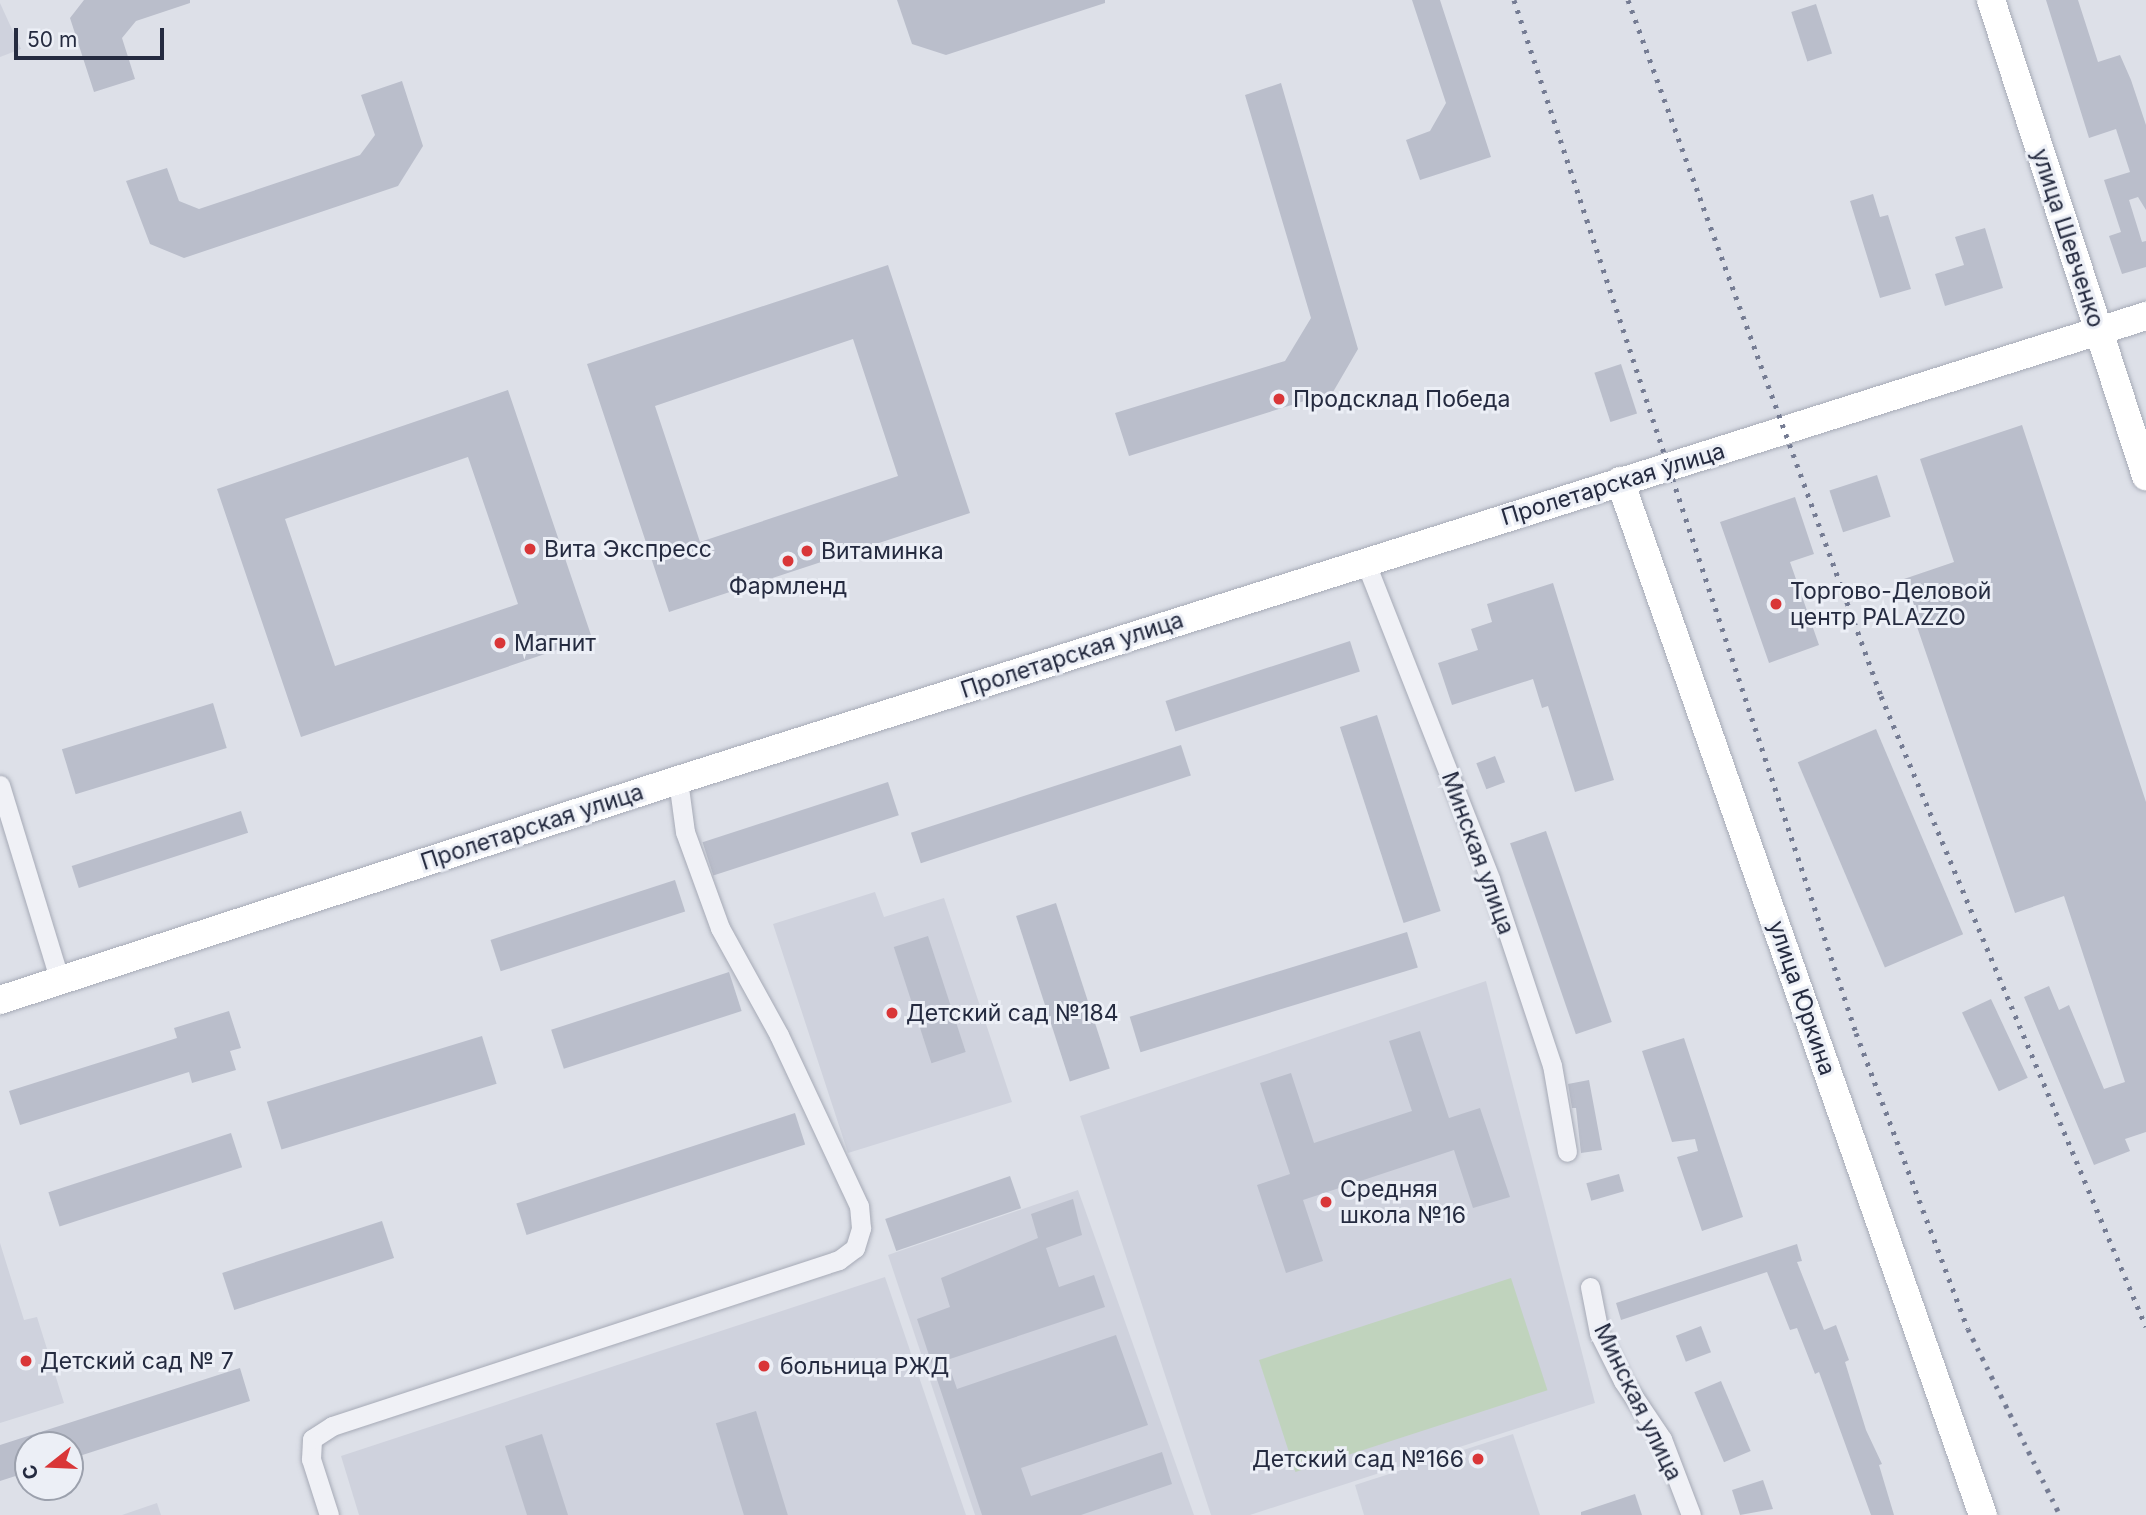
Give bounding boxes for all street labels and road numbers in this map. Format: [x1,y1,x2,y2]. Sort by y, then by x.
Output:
street label: улица Шевченко [2026,145,2110,331]
street label: Пролетарская улица [1498,437,1728,531]
street label: Пролетарская улица [957,606,1187,704]
street label: Минская улица [1436,768,1520,938]
street label: Пролетарская улица [417,778,647,876]
street label: улица Юркина [1763,917,1841,1079]
street label: Минская улица [1588,1319,1688,1485]

